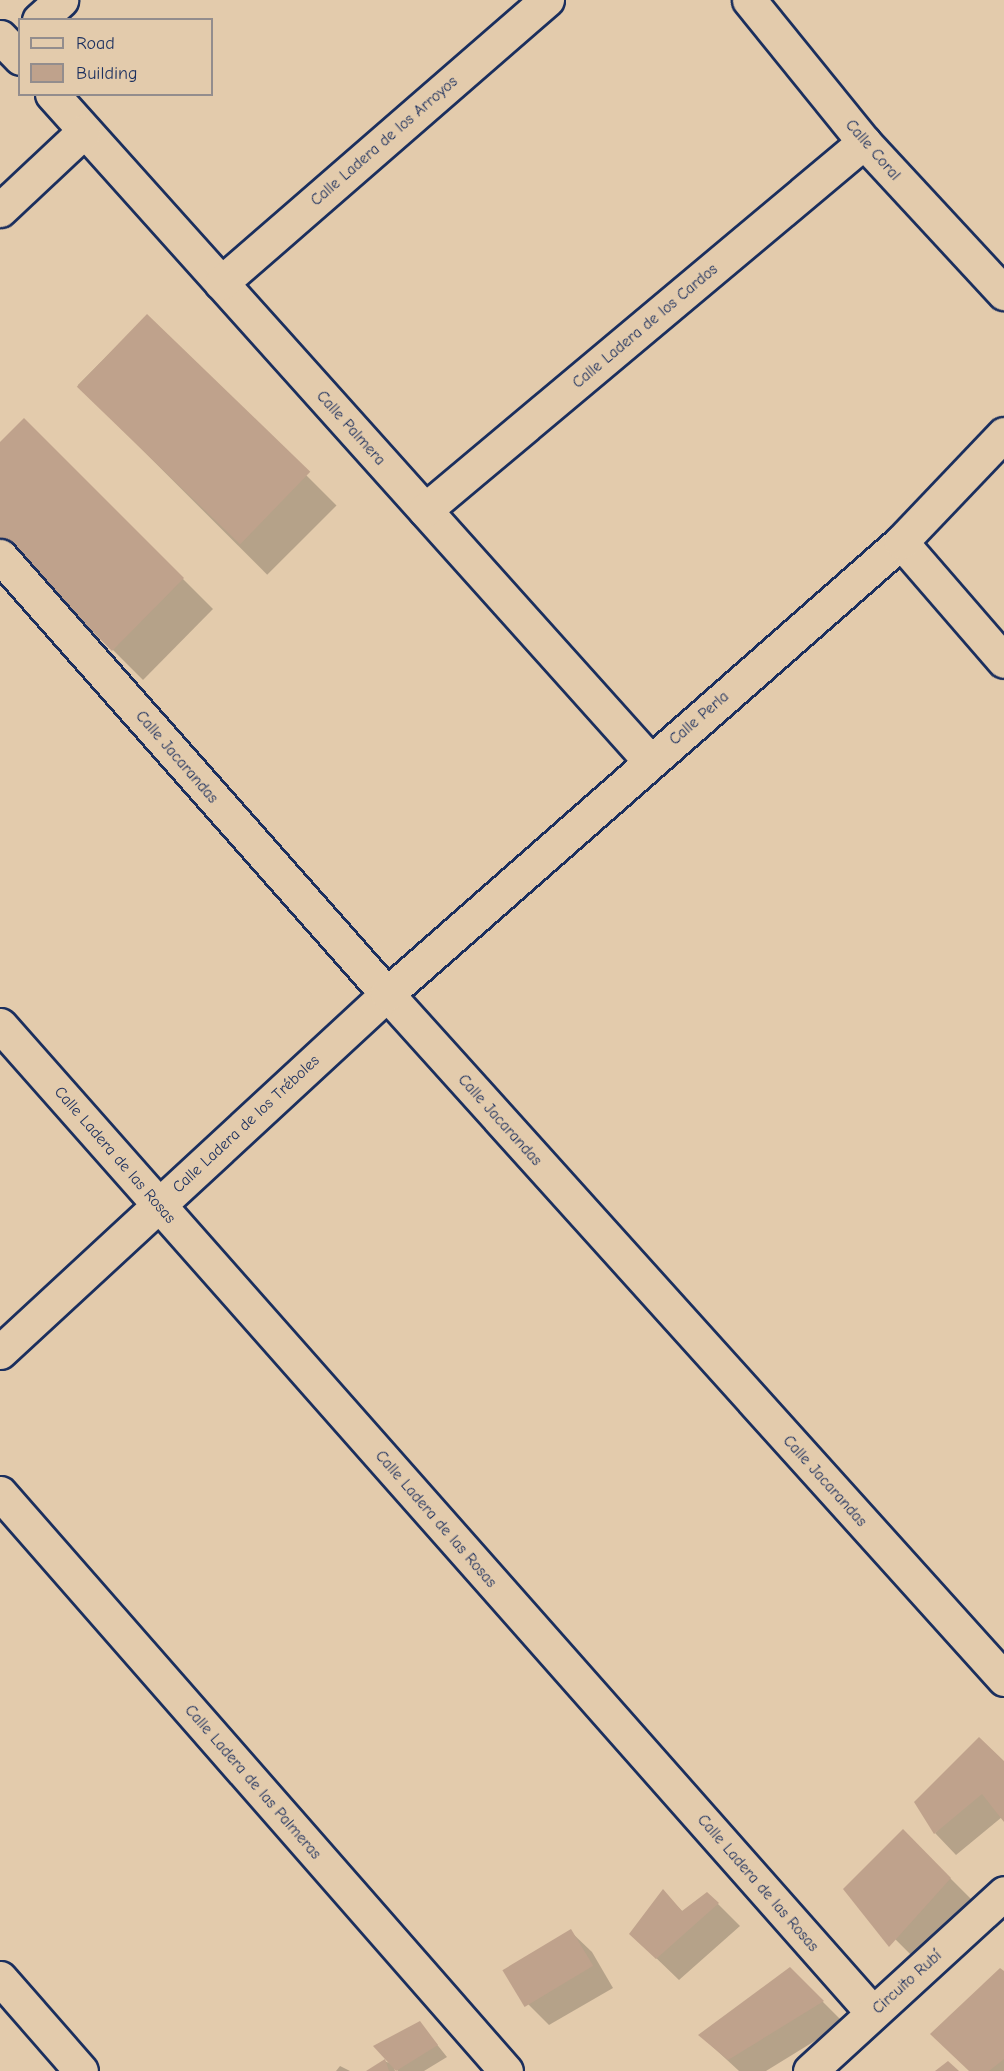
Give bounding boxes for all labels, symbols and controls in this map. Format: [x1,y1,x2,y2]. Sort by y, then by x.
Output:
legend [18,18,213,96]
text: Road [76,33,115,54]
text: Building [76,63,138,84]
street label: Calle Ladera de los Arroyos [307,72,461,210]
street label: Calle Coral [841,116,905,184]
street label: Calle Ladera de los Cardos [568,260,722,392]
street label: Calle Palmera [312,387,390,469]
street label: Calle Perla [665,687,733,749]
street label: Calle Jacarandas [132,707,222,807]
street label: Calle Ladera de los Tréboles [169,1051,323,1197]
street label: Calle Jacarandas [454,1070,546,1170]
street label: Calle Ladera de las Rosas [50,1083,180,1227]
street label: Calle Jacarandas [779,1431,871,1531]
street label: Calle Ladera de las Rosas [371,1447,501,1591]
street label: Calle Ladera de las Palmeras [181,1701,325,1863]
street label: Calle Ladera de las Rosas [693,1811,823,1955]
street label: Circuito Rubí [868,1946,946,2018]

